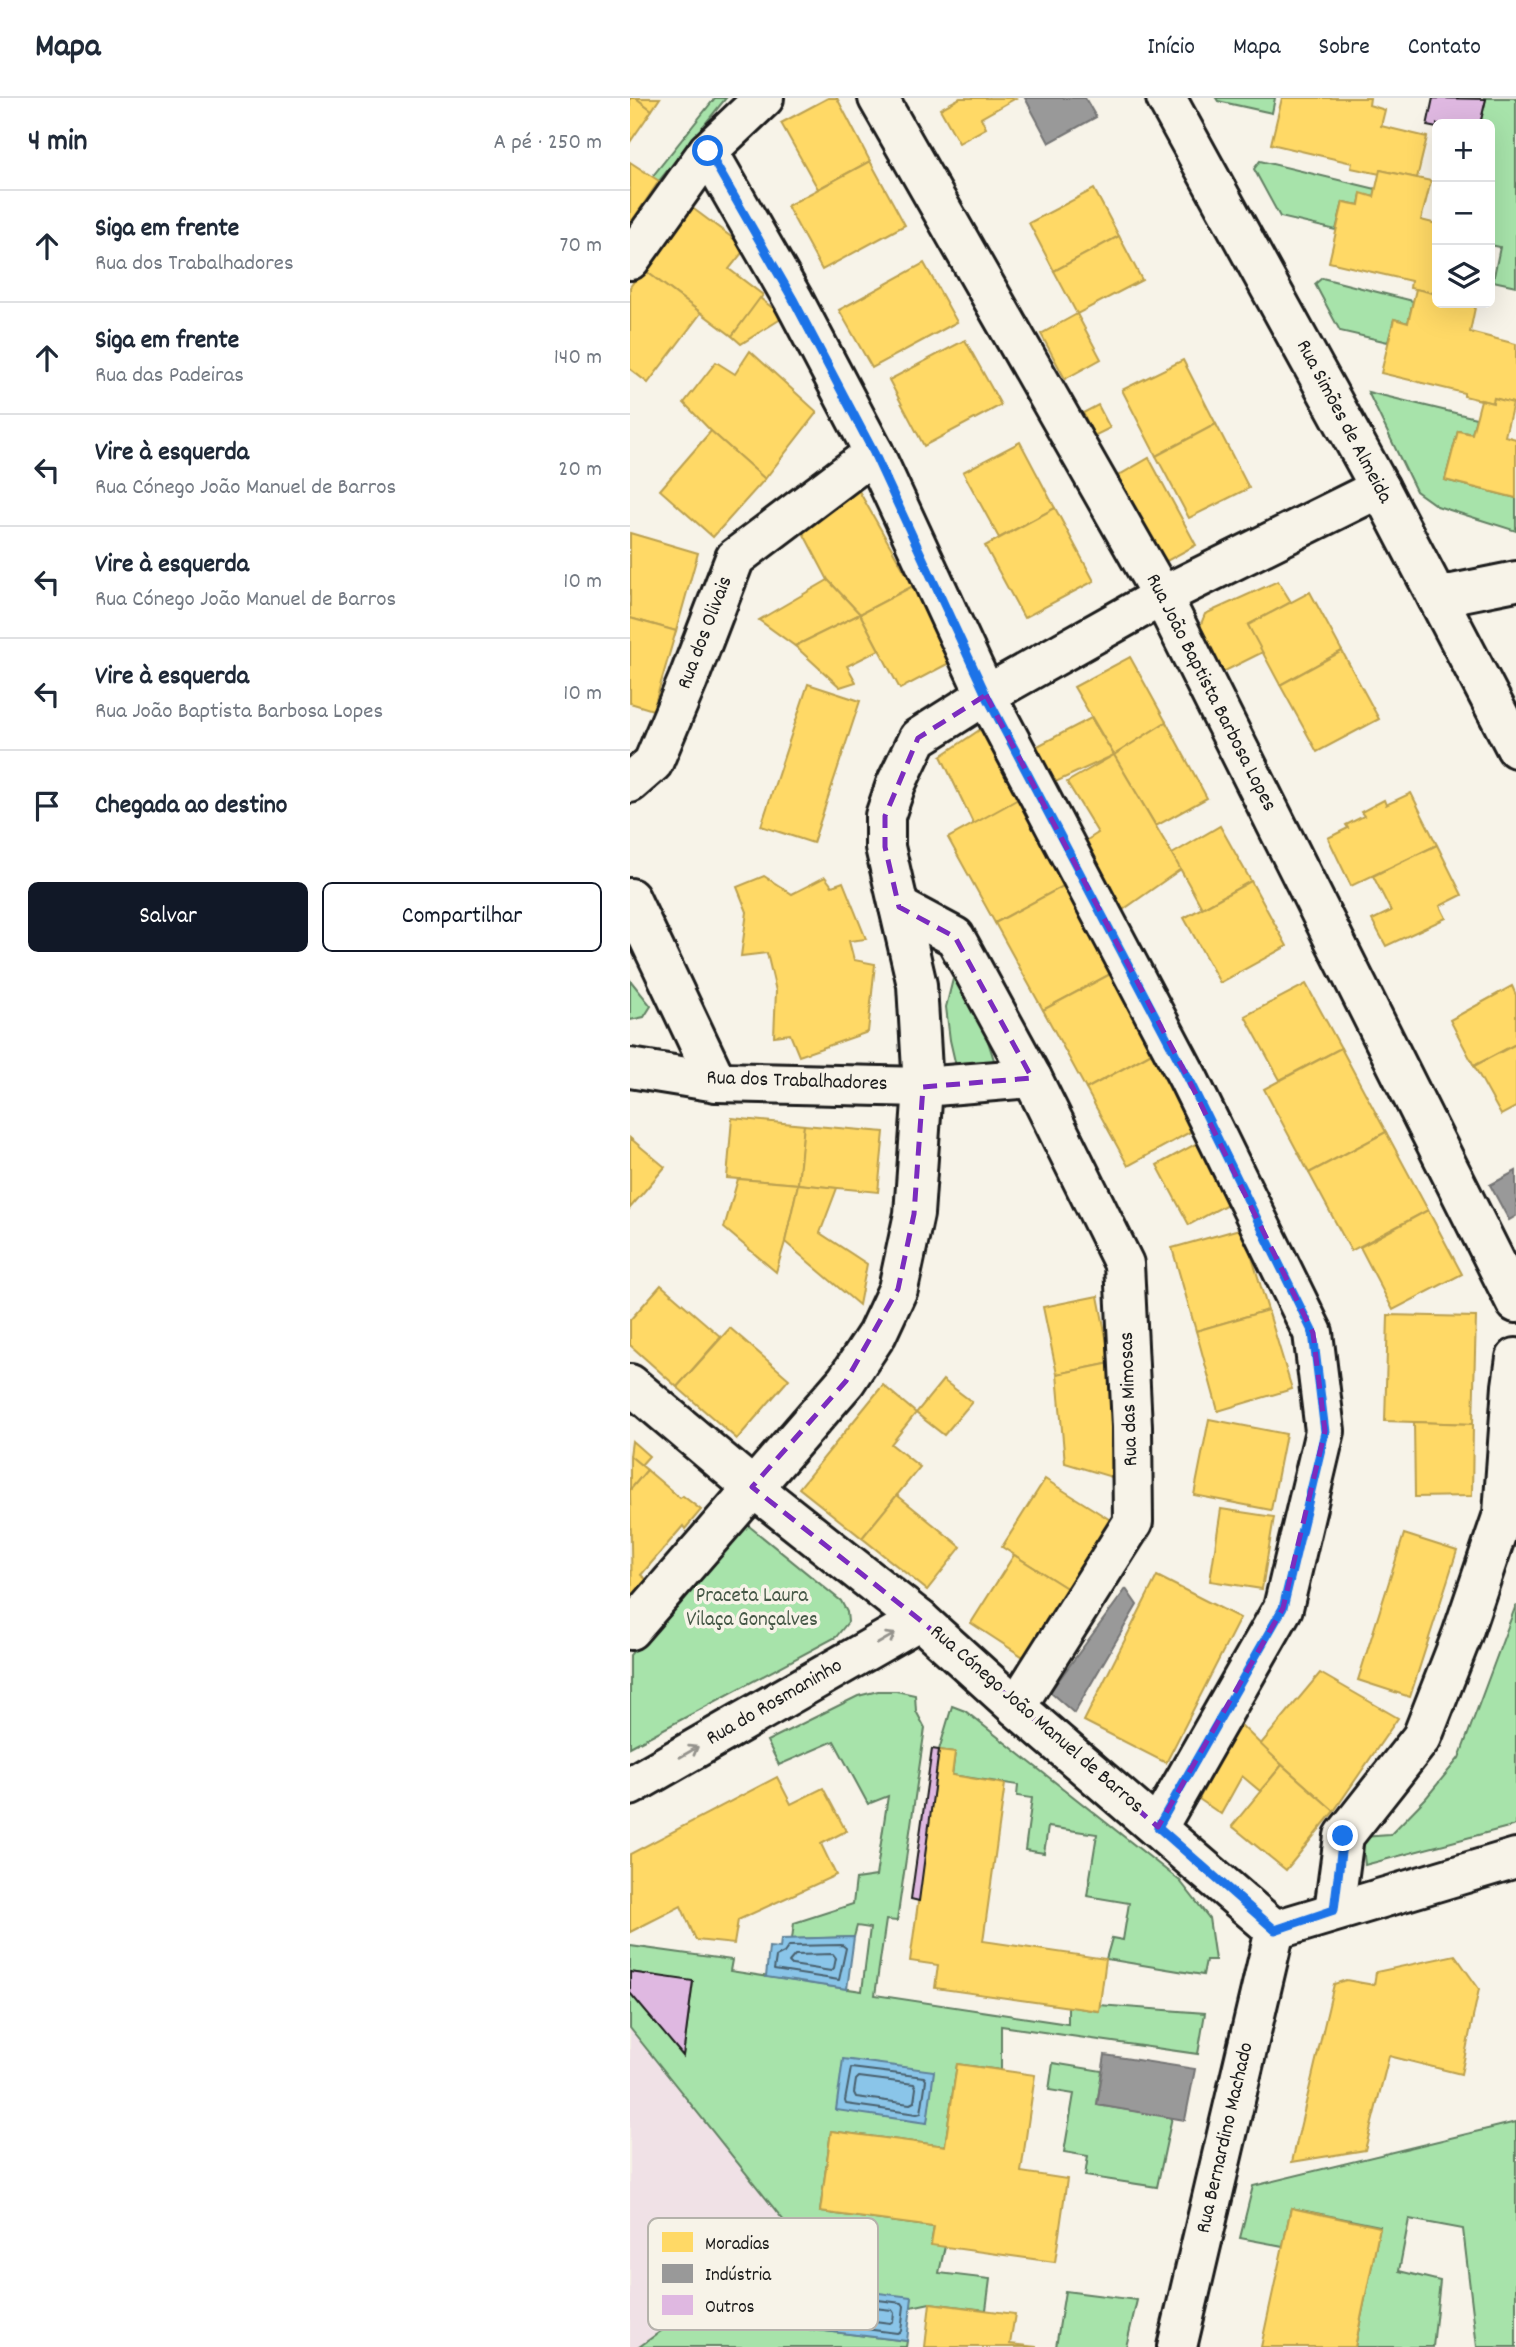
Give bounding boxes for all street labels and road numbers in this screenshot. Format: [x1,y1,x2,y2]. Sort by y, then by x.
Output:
street label: Rua Simões de Almeida [1287,335,1399,510]
street label: Rua João Baptista Barbosa Lopes [1137,569,1283,817]
street label: Rua dos Olivais [671,572,741,694]
street label: Rua dos Trabalhadores [706,1064,888,1100]
street label: Rua das Mimosas [1113,1331,1147,1467]
street label: Rua Cónego João Manuel de Barros [922,1618,1150,1822]
street label: Rua do Rosmaninho [701,1652,849,1754]
street label: Rua Bernardino Machado [1189,2040,1263,2236]

